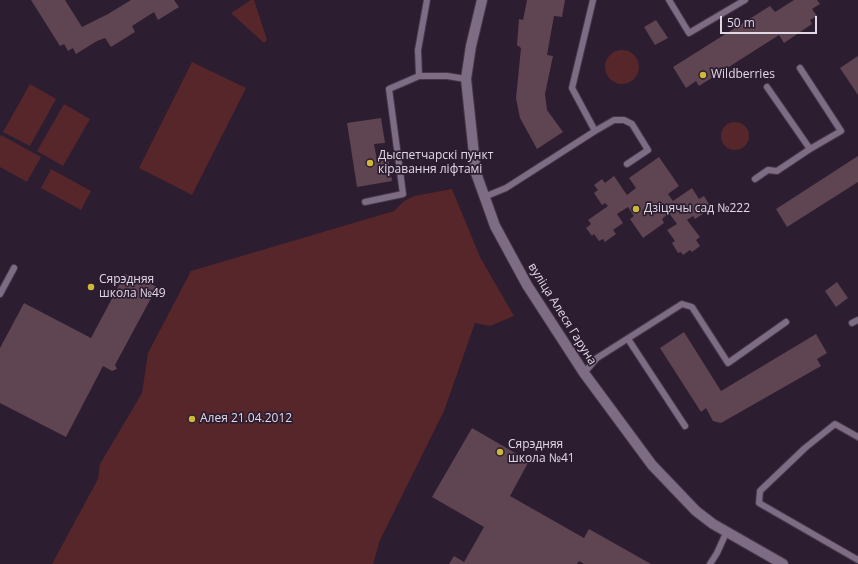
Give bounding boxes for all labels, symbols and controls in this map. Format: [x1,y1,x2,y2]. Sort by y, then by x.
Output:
scale bar [722,8,819,34]
text: 50 m [727,14,755,31]
place label: Wildberries [711,68,775,82]
marker: Wildberries [698,70,708,80]
place label: Дыспетчарскі пункт кіравання ліфтамі [378,149,493,177]
marker: Дыспетчарскі пункт кіравання ліфтамі [365,158,375,168]
place label: Дзіцячы сад №222 [644,202,750,216]
marker: Дзіцячы сад №222 [631,204,641,214]
street label: вуліца Алеся Гаруна [525,260,599,368]
place label: Сярэдняя школа №49 [99,273,166,301]
marker: Сярэдняя школа №49 [86,282,96,292]
place label: Алея 21.04.2012 [200,412,292,426]
marker: Алея 21.04.2012 [187,414,197,424]
place label: Сярэдняя школа №41 [508,438,575,466]
marker: Сярэдняя школа №41 [495,447,505,457]

